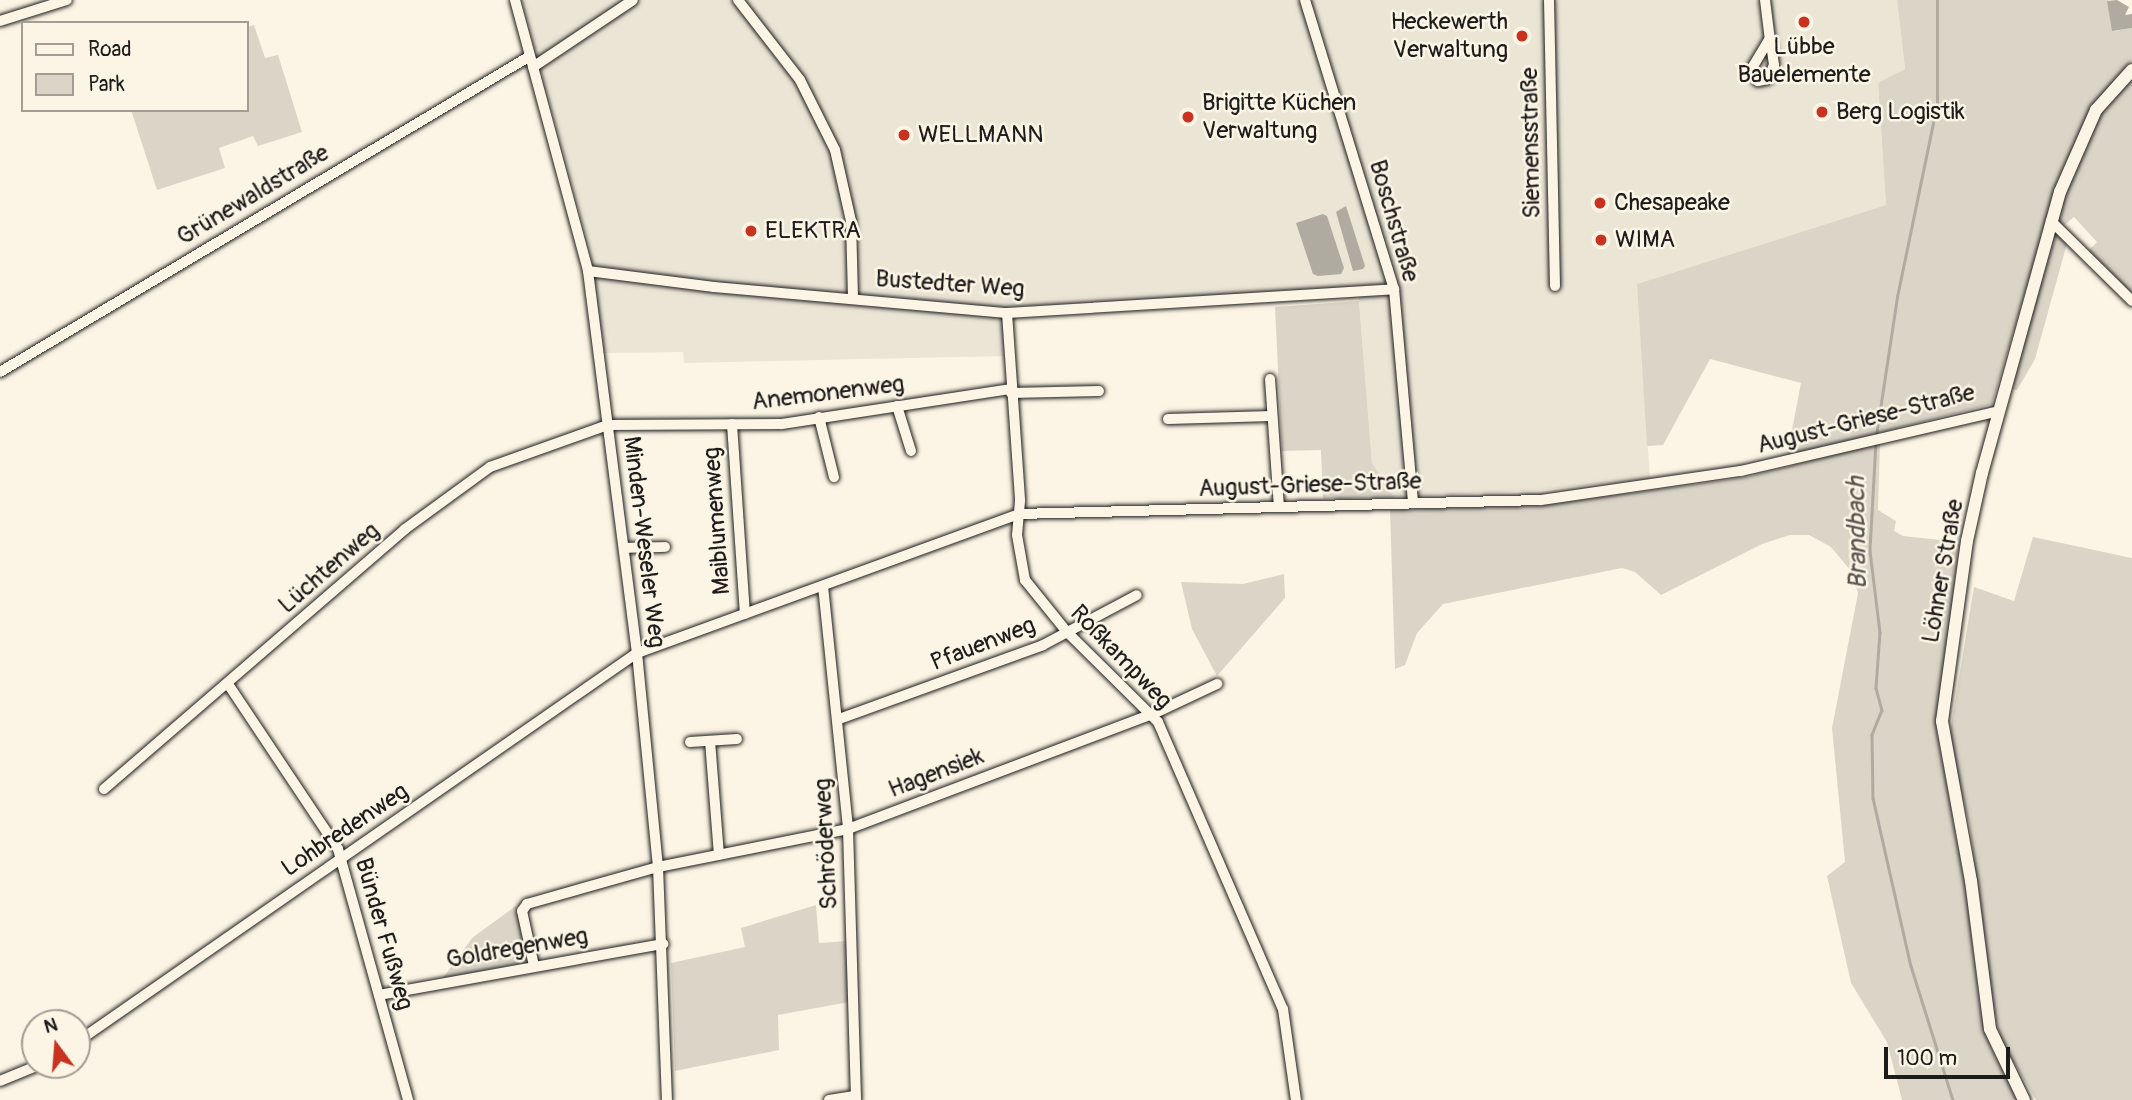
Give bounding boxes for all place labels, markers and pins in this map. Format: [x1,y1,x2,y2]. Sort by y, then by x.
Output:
place label: Heckewerth Verwaltung [1390,8,1508,64]
marker: Lübbe Bauelemente [1796,14,1812,30]
marker: Heckewerth Verwaltung [1514,28,1530,44]
place label: Lübbe Bauelemente [1738,33,1870,89]
place label: Brigitte Küchen Verwaltung [1202,89,1356,145]
place label: Berg Logistik [1836,98,1965,126]
marker: Berg Logistik [1814,104,1830,120]
marker: Brigitte Küchen Verwaltung [1180,109,1196,125]
place label: WELLMANN [918,121,1043,149]
marker: WELLMANN [896,127,912,143]
place label: Chesapeake [1614,189,1730,217]
marker: Chesapeake [1592,195,1608,211]
place label: ELEKTRA [765,217,861,245]
marker: ELEKTRA [743,223,759,239]
place label: WIMA [1615,226,1675,254]
marker: WIMA [1593,232,1609,248]

